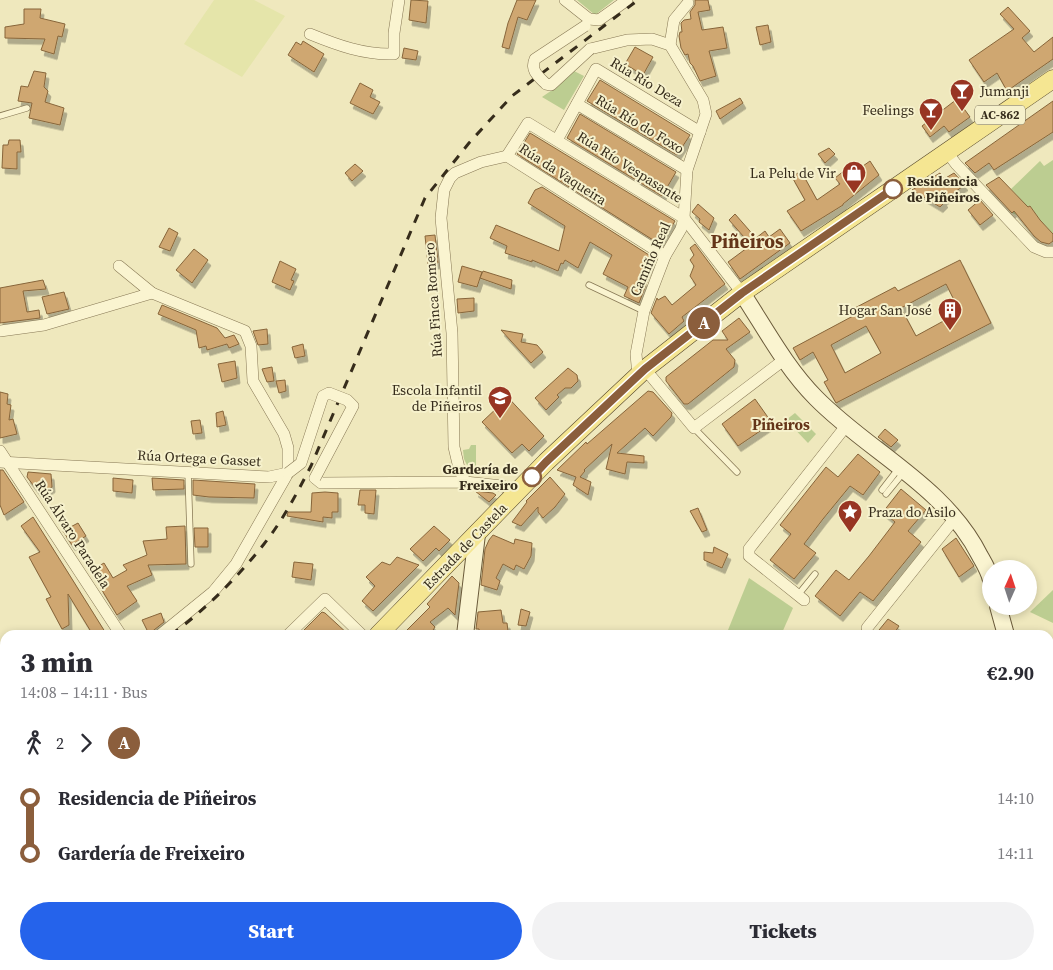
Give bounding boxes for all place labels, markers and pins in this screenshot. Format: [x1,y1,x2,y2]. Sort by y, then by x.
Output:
bar icon: Jumanji [949,78,975,112]
place label: Jumanji [979,81,1029,101]
bar icon: Feelings [918,97,944,131]
place label: Feelings [862,100,914,120]
shop icon: La Pelu de Vir [841,160,867,194]
place label: La Pelu de Vir [750,163,836,183]
place label: Residencia de Piñeiros [907,171,980,207]
marker: Residencia de Piñeiros [883,179,903,199]
building icon: Hogar San José [937,297,963,331]
place label: Hogar San José [839,300,932,320]
place label: Escola Infantil de Piñeiros [392,380,482,416]
school or university icon: Escola Infantil de Piñeiros [487,385,513,419]
place label: Gardería de Freixeiro [442,459,518,495]
marker: Gardería de Freixeiro [522,467,542,487]
place icon: Praza do Asilo [837,499,863,533]
place label: Praza do Asilo [868,502,956,522]

